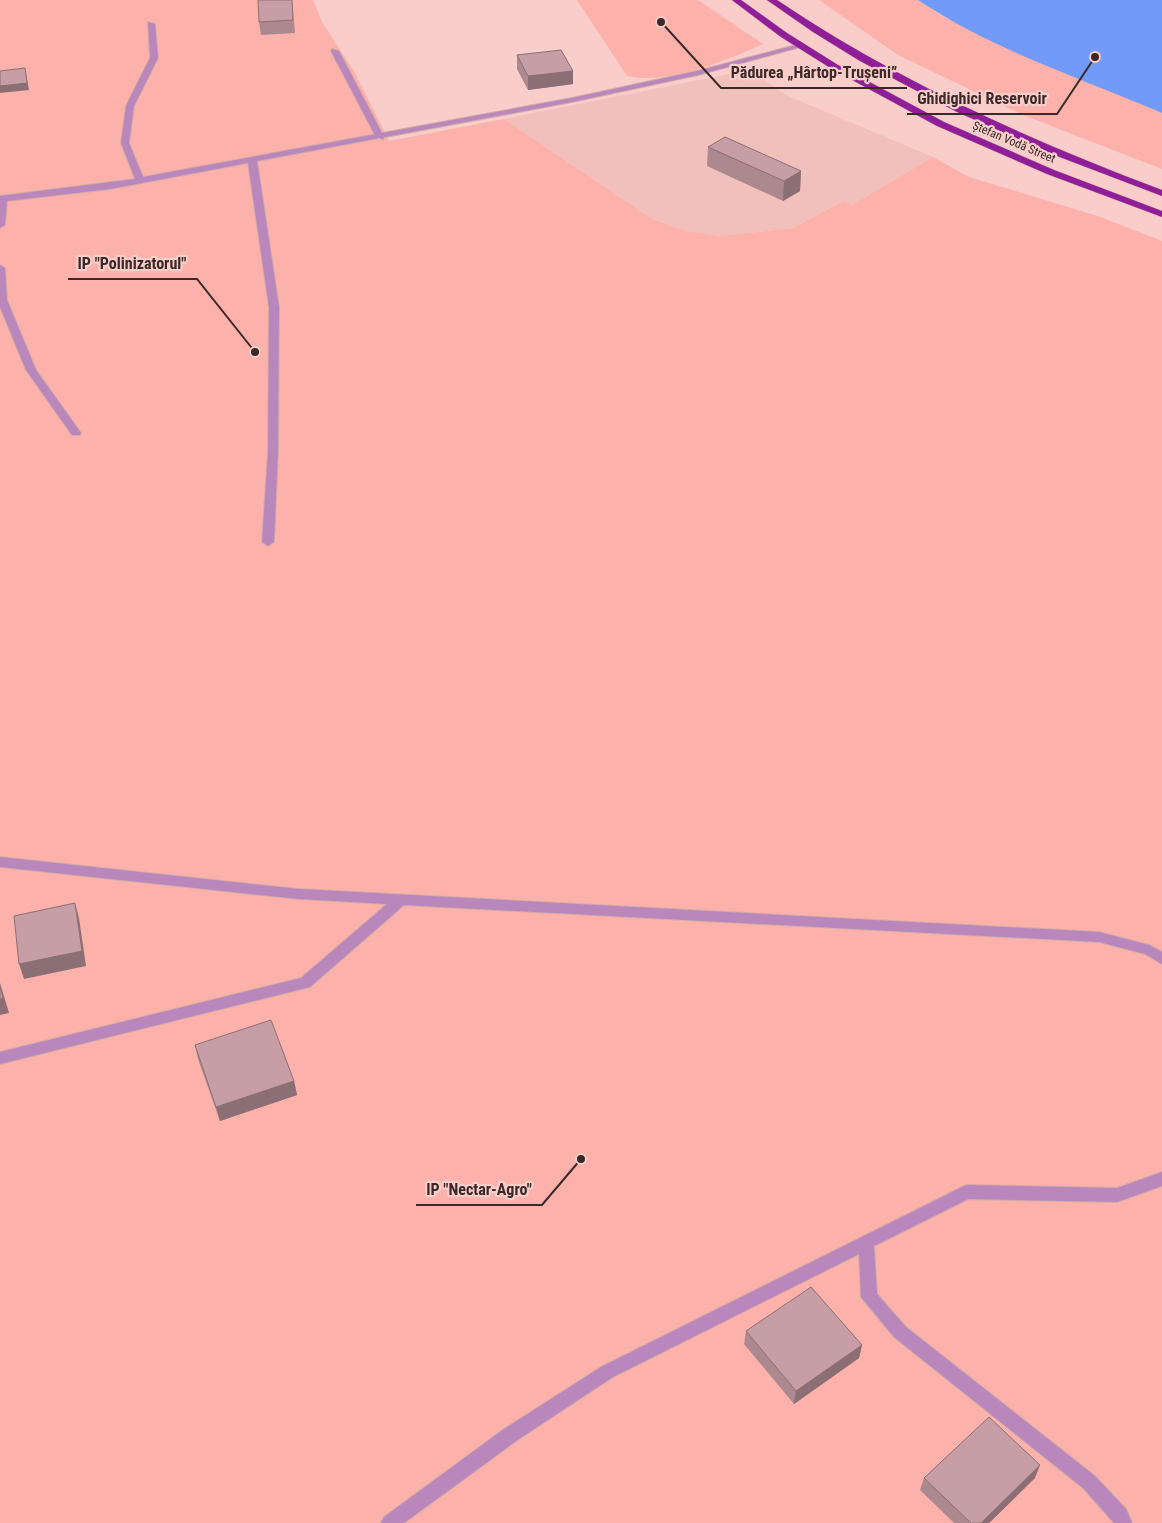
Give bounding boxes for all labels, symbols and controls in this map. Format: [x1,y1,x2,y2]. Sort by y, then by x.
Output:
callout: Pădurea „Hârtop-Trușeni” [721,57,907,88]
text: Pădurea „Hârtop-Trușeni” [731,63,897,82]
callout: Ghidighici Reservoir [907,83,1057,114]
text: Ghidighici Reservoir [917,89,1047,108]
street label: Ștefan Vodă Street [970,118,1058,167]
callout: IP "Polinizatorul" [68,248,197,279]
text: IP "Polinizatorul" [78,254,186,273]
callout: IP "Nectar-Agro" [416,1174,542,1205]
text: IP "Nectar-Agro" [426,1180,532,1199]

